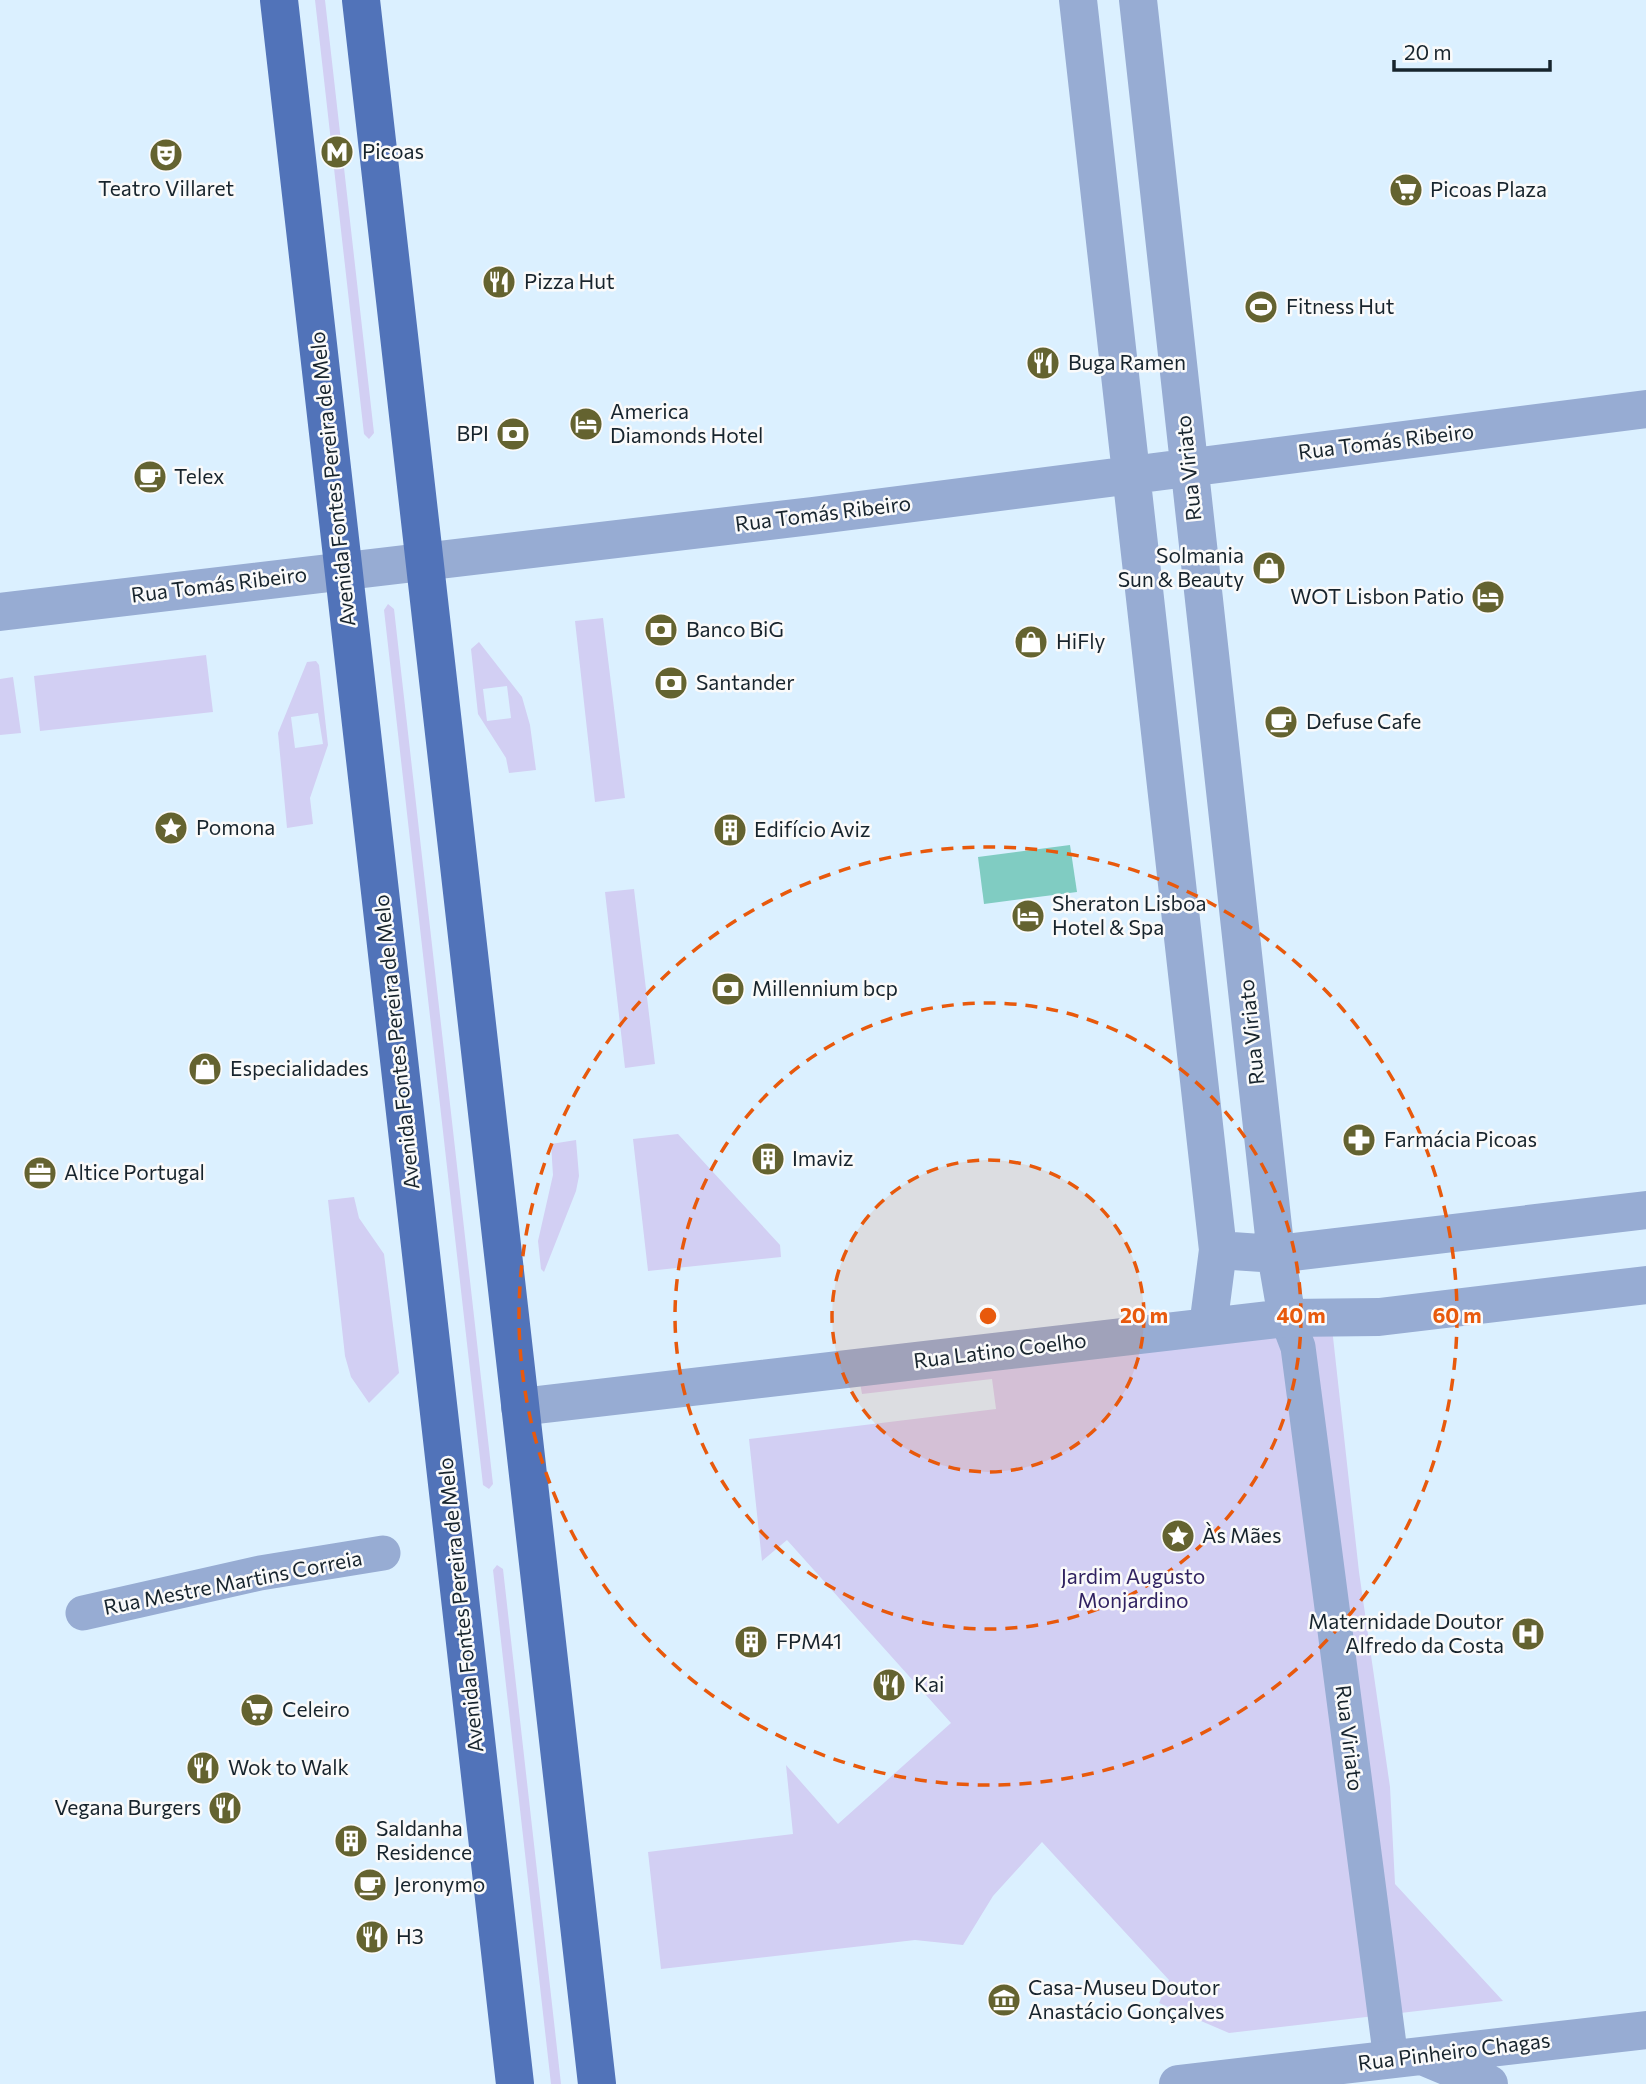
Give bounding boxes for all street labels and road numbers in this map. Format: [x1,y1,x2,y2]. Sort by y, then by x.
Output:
street label: Avenida Fontes Pereira de Melo [304,330,359,628]
street label: Rua Viriato [1170,414,1205,522]
street label: Rua Tomás Ribeiro [1297,417,1475,464]
street label: Rua Tomás Ribeiro [734,489,912,536]
street label: Rua Tomás Ribeiro [130,560,308,607]
street label: Avenida Fontes Pereira de Melo [368,893,423,1191]
street label: Rua Viriato [1233,978,1268,1086]
street label: Rua Latino Coelho [912,1326,1088,1373]
street label: Avenida Fontes Pereira de Melo [432,1456,487,1754]
street label: Rua Mestre Martins Correia [101,1544,364,1619]
street label: Rua Viriato [1332,1684,1369,1792]
street label: Rua Pinheiro Chagas [1356,2026,1551,2075]

